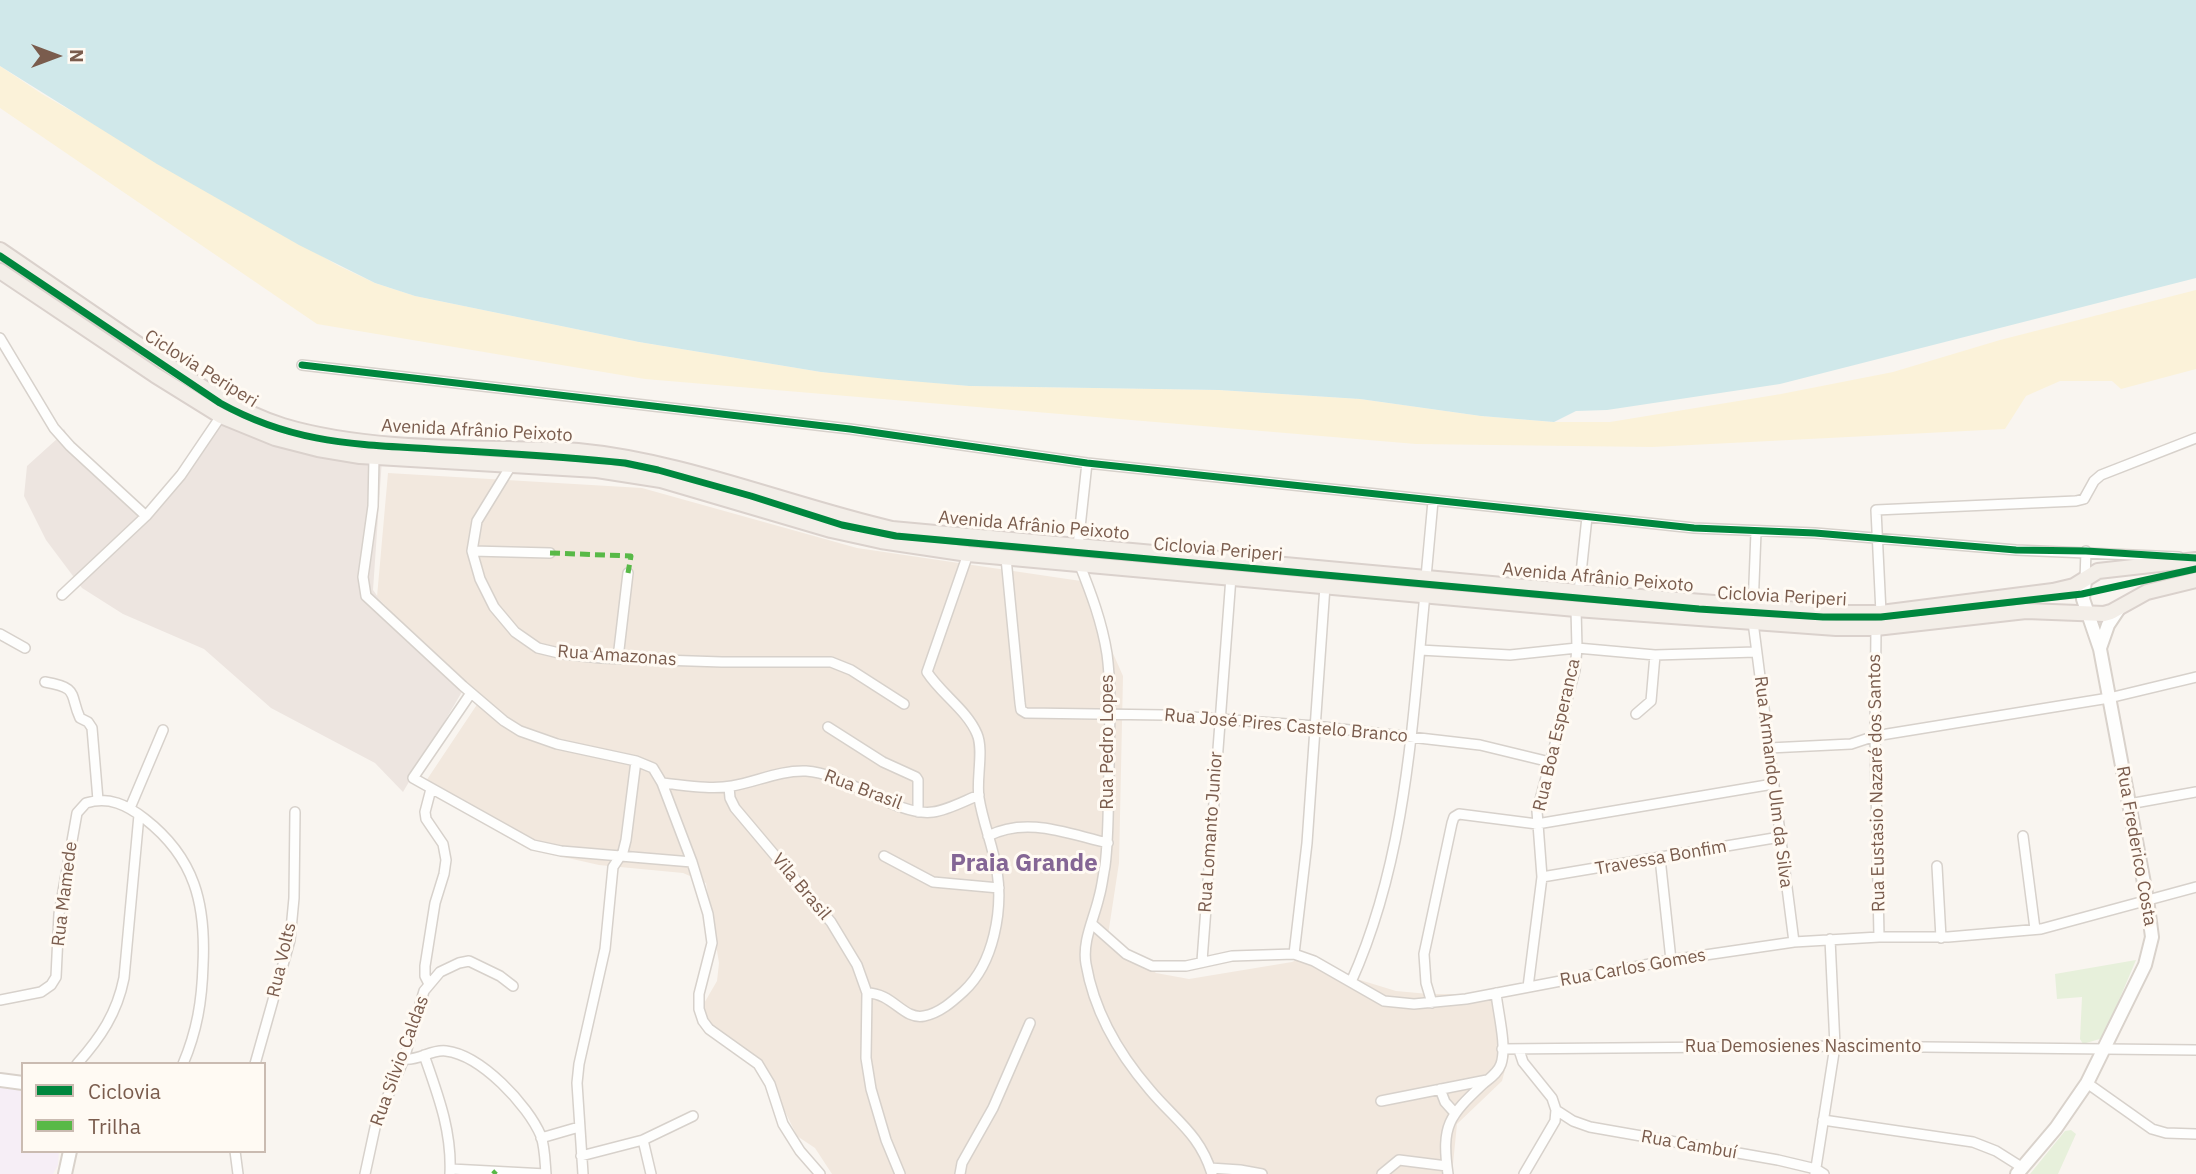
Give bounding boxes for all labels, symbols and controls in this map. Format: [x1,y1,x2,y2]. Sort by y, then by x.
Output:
north arrow [21,21,91,91]
text: N [65,49,89,63]
street label: Ciclovia Periperi [140,325,262,413]
street label: Avenida Afrânio Peixoto [381,415,573,447]
street label: Avenida Afrânio Peixoto [938,507,1130,545]
street label: Ciclovia Periperi [1152,534,1284,566]
street label: Avenida Afrânio Peixoto [1502,559,1694,597]
street label: Ciclovia Periperi [1717,583,1847,611]
street label: Rua Amazonas [557,641,677,671]
street label: Rua Eustasio Nazaré dos Santos [1864,654,1890,912]
street label: Rua Boa Esperanca [1529,657,1585,813]
street label: Rua Pedro Lopes [1097,674,1119,810]
street label: Rua Armando Ulm da Silva [1749,675,1797,889]
street label: Rua José Pires Castelo Branco [1163,705,1409,747]
street label: Rua Lomanto Junior [1195,751,1227,913]
street label: Rua Frederico Costa [2111,764,2161,928]
street label: Rua Brasil [821,765,905,815]
street label: Travessa Bonfim [1593,836,1729,880]
street label: Rua Mamede [48,840,82,948]
street label: Vila Brasil [767,849,835,925]
district label: Praia Grande [950,850,1098,878]
street label: Rua Volts [263,921,301,999]
street label: Rua Carlos Gomes [1558,945,1708,991]
street label: Rua Sílvio Caldas [366,993,434,1129]
street label: Rua Demosienes Nascimento [1685,1036,1921,1058]
legend [21,1062,266,1153]
text: Ciclovia [88,1077,161,1105]
text: Trilha [88,1112,141,1140]
street label: Rua Cambuí [1639,1126,1739,1164]

